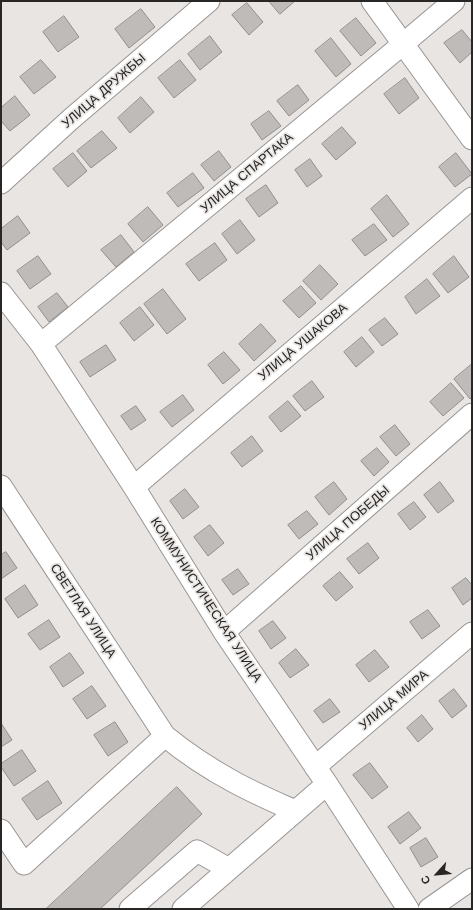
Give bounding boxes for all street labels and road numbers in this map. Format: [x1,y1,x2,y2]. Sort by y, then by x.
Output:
street label: УЛИЦА ДРУЖБЫ [59,50,149,132]
street label: УЛИЦА СПАРТАКА [197,130,297,216]
street label: УЛИЦА УШАКОВА [255,300,351,384]
street label: УЛИЦА ПОБЕДЫ [303,483,393,563]
street label: КОММУНИСТИЧЕСКАЯ УЛИЦА [147,515,265,685]
street label: СВЕТЛАЯ УЛИЦА [47,561,119,661]
street label: УЛИЦА МИРА [356,667,432,733]

